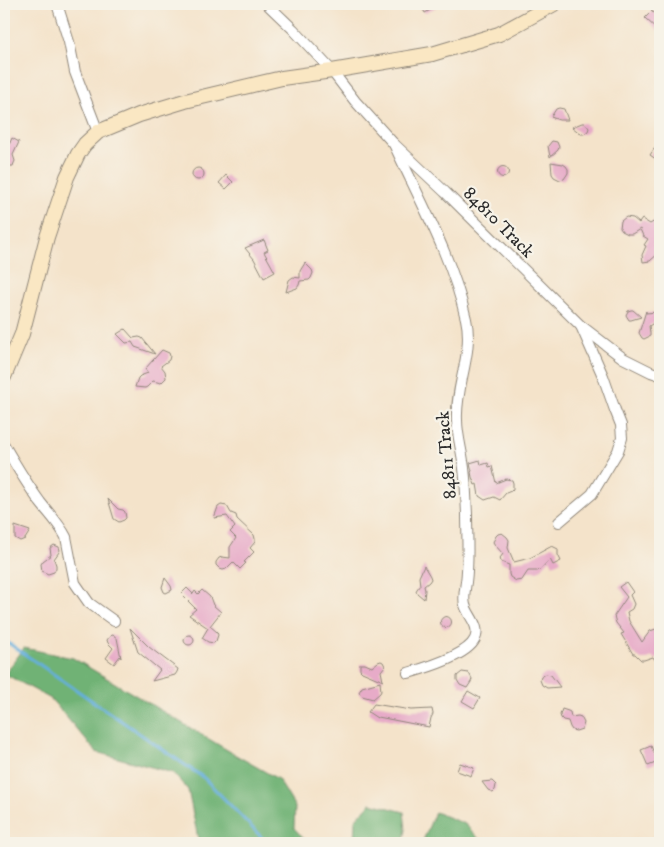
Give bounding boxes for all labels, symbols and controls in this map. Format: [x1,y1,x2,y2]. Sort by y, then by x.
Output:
street label: 84810 Track [458,183,538,263]
street label: 84811 Track [432,410,462,500]

